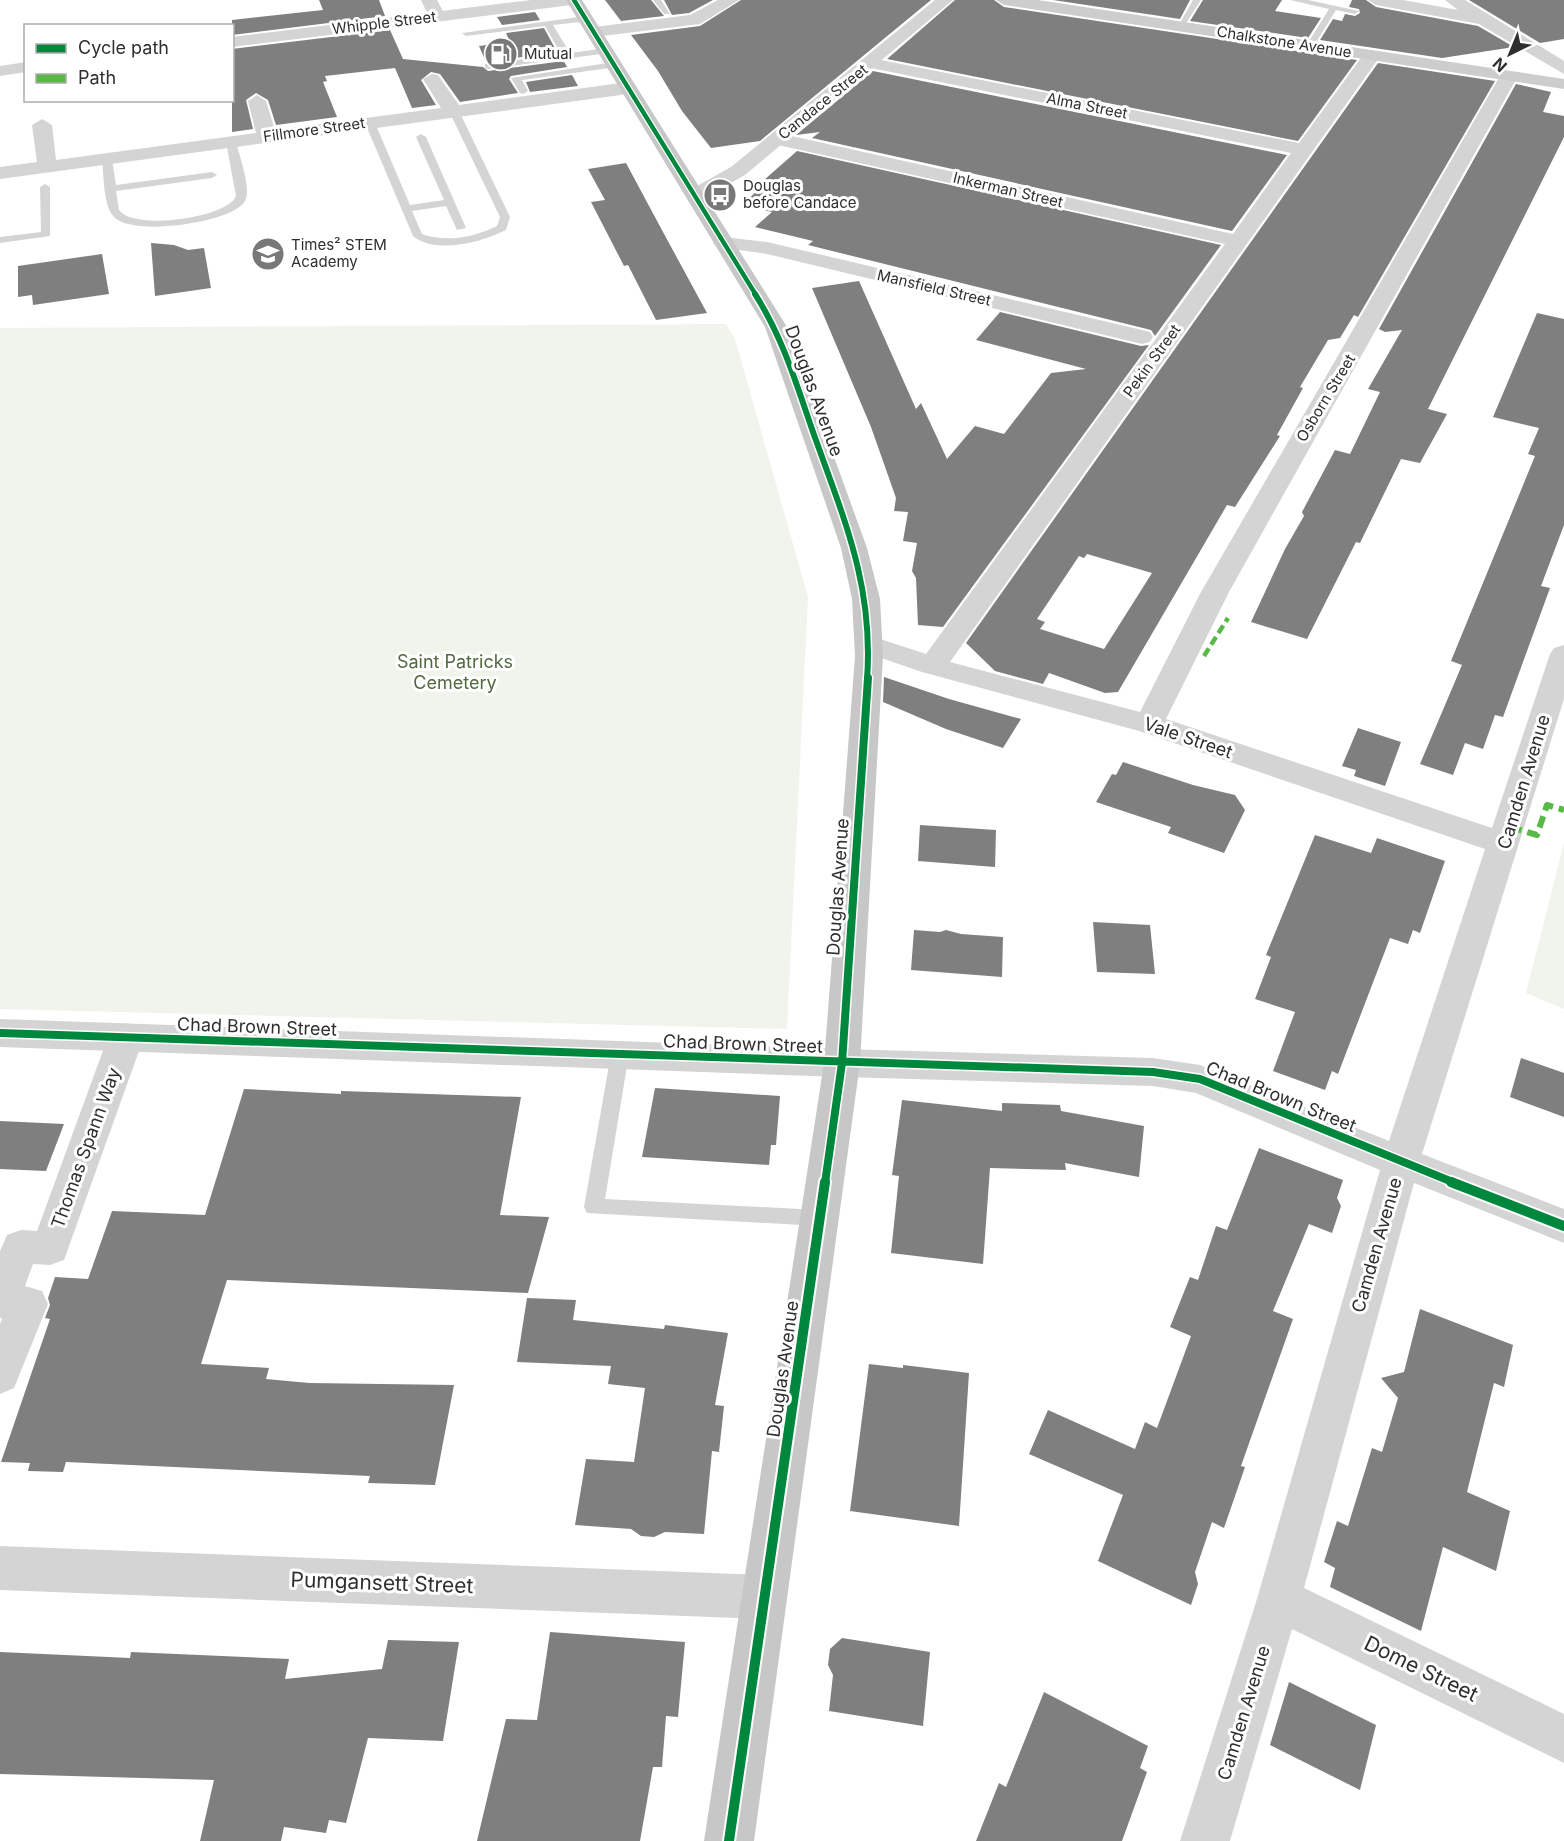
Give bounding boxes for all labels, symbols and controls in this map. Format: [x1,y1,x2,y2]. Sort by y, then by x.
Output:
street label: Whipple Street [331,7,437,38]
street label: Chalkstone Avenue [1215,21,1353,62]
legend [24,24,234,102]
north arrow [1480,24,1540,84]
fuel station icon: Mutual [483,36,519,72]
text: Cycle path [78,37,169,58]
place label: Mutual [524,44,572,63]
text: N [1488,53,1511,76]
street label: Candace Street [774,60,871,144]
text: Path [78,67,116,88]
street label: Alma Street [1045,88,1129,123]
street label: Fillmore Street [262,113,366,146]
street label: Inkerman Street [951,168,1065,211]
place label: Douglas before Candace [743,176,857,212]
bus stop icon: Douglas before Candace [702,177,738,213]
place label: Times² STEM Academy [291,235,387,271]
school or university icon: Times² STEM Academy [250,236,286,272]
street label: Mansfield Street [875,265,993,310]
street label: Pekin Street [1119,320,1184,401]
street label: Douglas Avenue [781,323,848,459]
street label: Osborn Street [1292,350,1359,445]
park label: Saint Patricks Cemetery [397,651,513,693]
street label: Camden Avenue [1493,712,1554,852]
street label: Vale Street [1141,713,1235,763]
street label: Douglas Avenue [822,818,853,956]
street label: Chad Brown Street [177,1013,337,1040]
street label: Chad Brown Street [663,1030,823,1057]
street label: Chad Brown Street [1203,1057,1359,1136]
street label: Thomas Spann Way [47,1065,124,1231]
street label: Camden Avenue [1347,1175,1406,1315]
street label: Douglas Avenue [763,1299,802,1439]
street label: Pumgansett Street [290,1567,474,1598]
street label: Dome Street [1360,1630,1482,1707]
street label: Camden Avenue [1213,1643,1274,1783]

